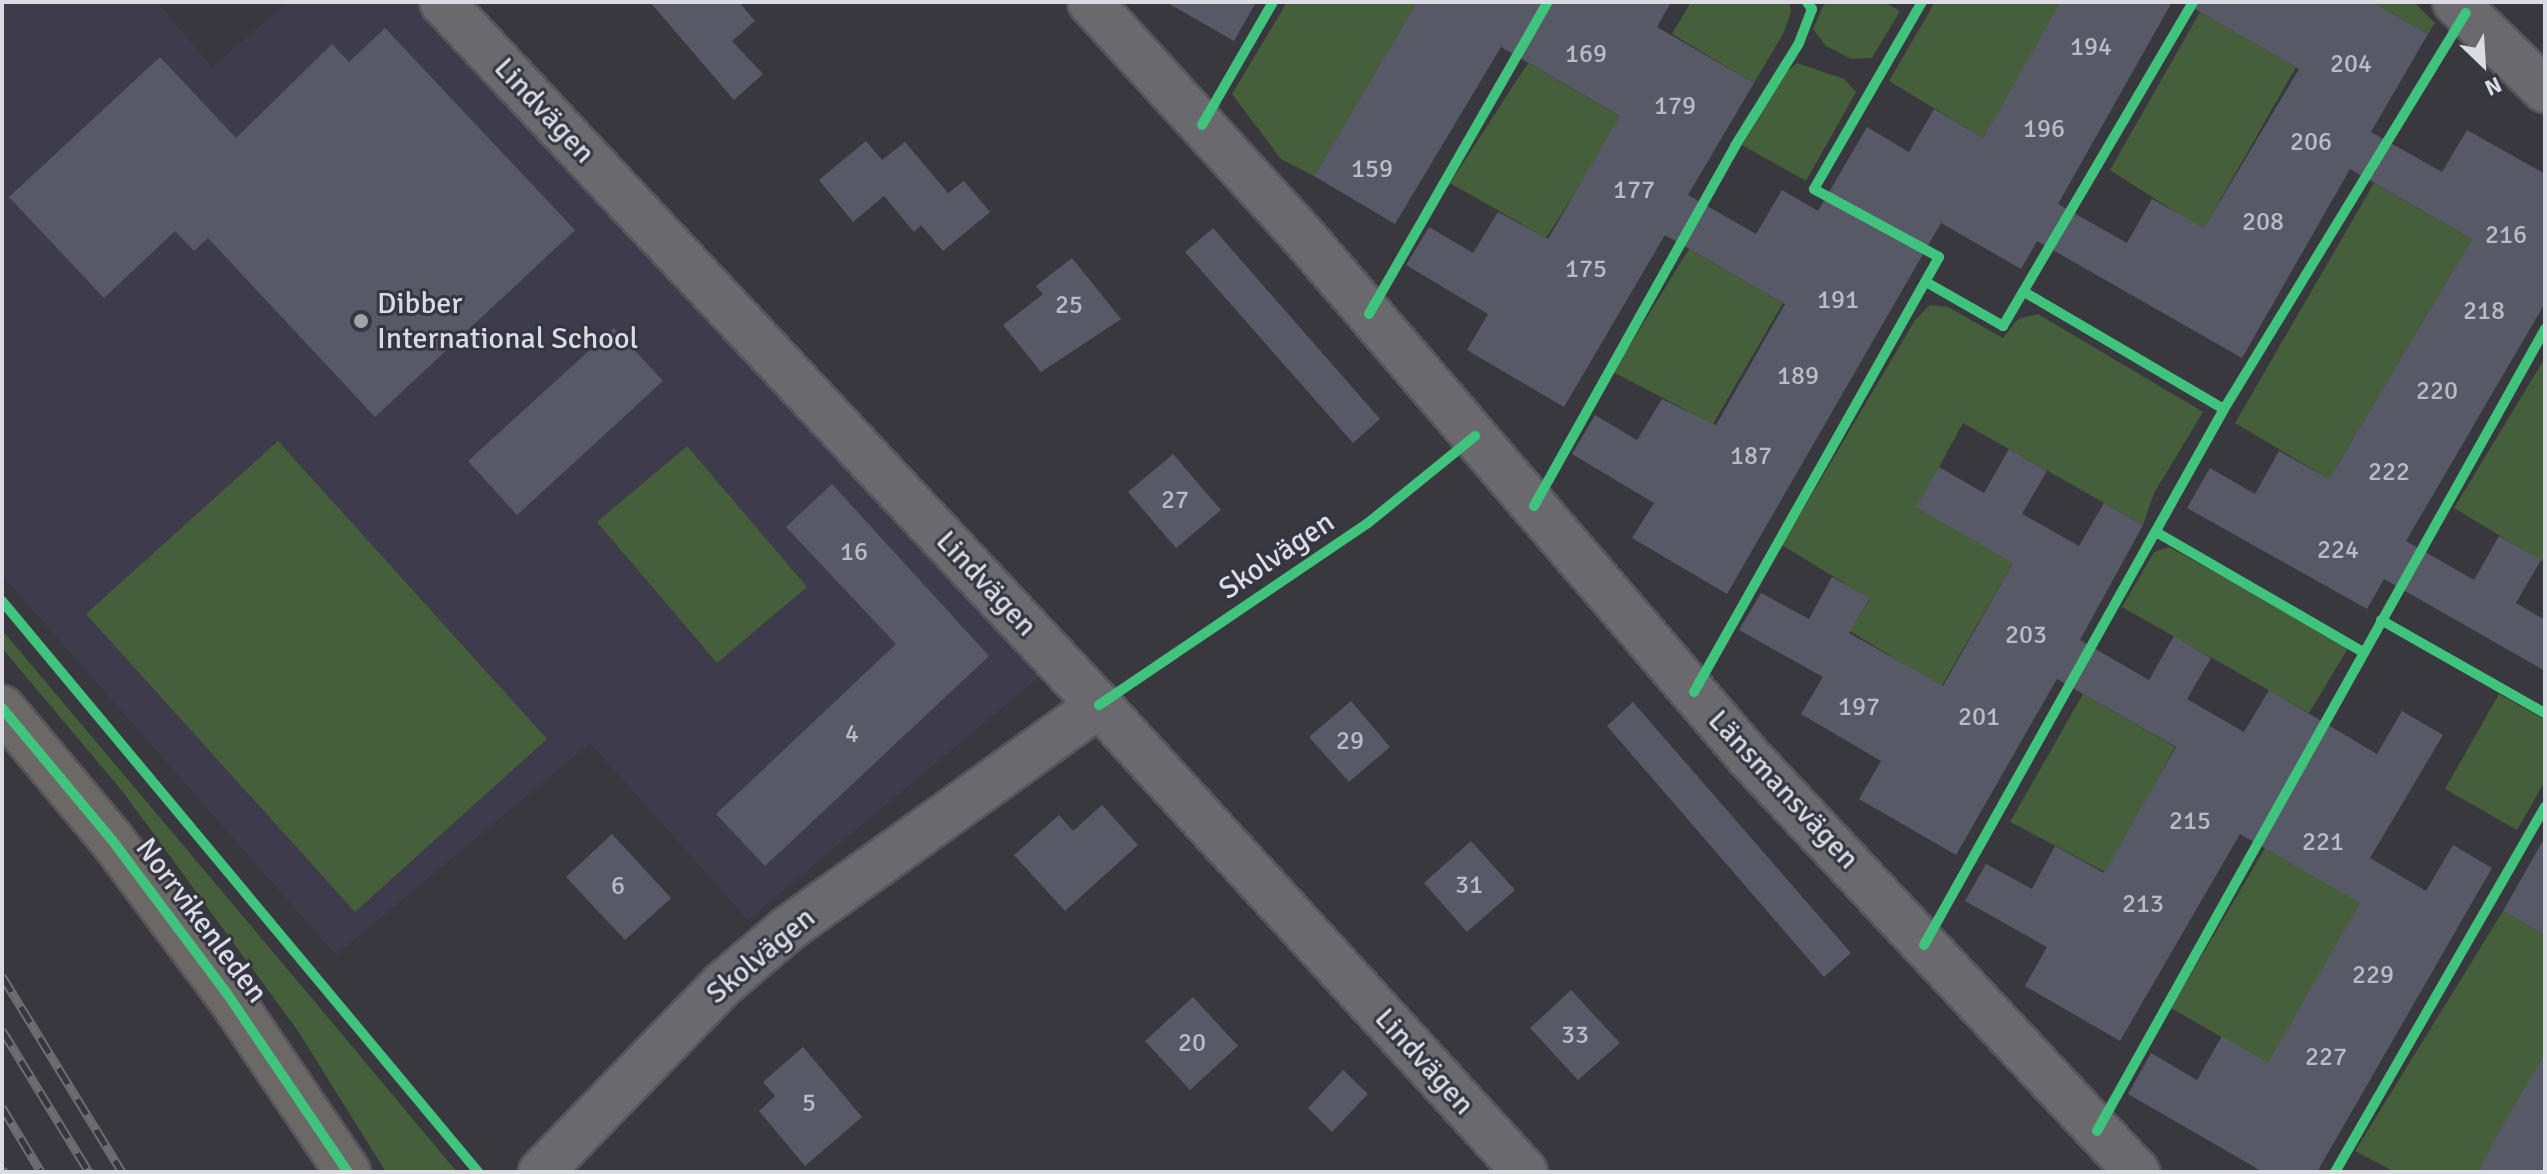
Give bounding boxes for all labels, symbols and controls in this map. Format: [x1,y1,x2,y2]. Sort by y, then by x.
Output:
north arrow [2443,24,2523,104]
house number: 194 [2070,32,2112,64]
house number: 169 [1565,39,1607,71]
house number: 204 [2330,49,2372,81]
street label: Lindvägen [486,51,602,171]
text: N [2481,71,2506,102]
house number: 179 [1654,91,1696,123]
house number: 196 [2023,114,2065,146]
house number: 206 [2290,127,2332,159]
house number: 159 [1351,154,1393,186]
house number: 177 [1613,175,1655,207]
house number: 208 [2242,207,2284,239]
house number: 216 [2485,220,2527,252]
house number: 175 [1565,254,1607,286]
house number: 191 [1817,285,1859,317]
place label: Dibber International School [377,286,638,356]
house number: 25 [1055,290,1083,322]
house number: 218 [2463,296,2505,328]
marker: Dibber International School [352,312,370,330]
house number: 189 [1777,361,1819,393]
house number: 220 [2416,376,2458,408]
house number: 187 [1730,441,1772,473]
house number: 222 [2368,457,2410,489]
house number: 27 [1161,485,1189,517]
street label: Skolvägen [1213,504,1341,608]
street label: Lindvägen [928,524,1044,644]
house number: 224 [2317,535,2359,567]
house number: 16 [840,537,868,569]
house number: 203 [2005,620,2047,652]
house number: 197 [1838,692,1880,724]
house number: 201 [1958,702,2000,734]
street label: Länsmansvägen [1700,703,1866,877]
house number: 4 [845,719,859,751]
house number: 29 [1336,726,1364,758]
house number: 215 [2169,806,2211,838]
house number: 221 [2302,827,2344,859]
street label: Norrvikenleden [127,832,275,1010]
house number: 31 [1455,870,1483,902]
house number: 6 [611,871,625,903]
house number: 213 [2122,889,2164,921]
street label: Skolvägen [699,900,823,1012]
house number: 229 [2352,960,2394,992]
street label: Lindvägen [1367,1001,1481,1123]
house number: 33 [1561,1020,1589,1052]
house number: 20 [1178,1028,1206,1060]
house number: 227 [2305,1042,2347,1074]
house number: 5 [802,1088,816,1120]

